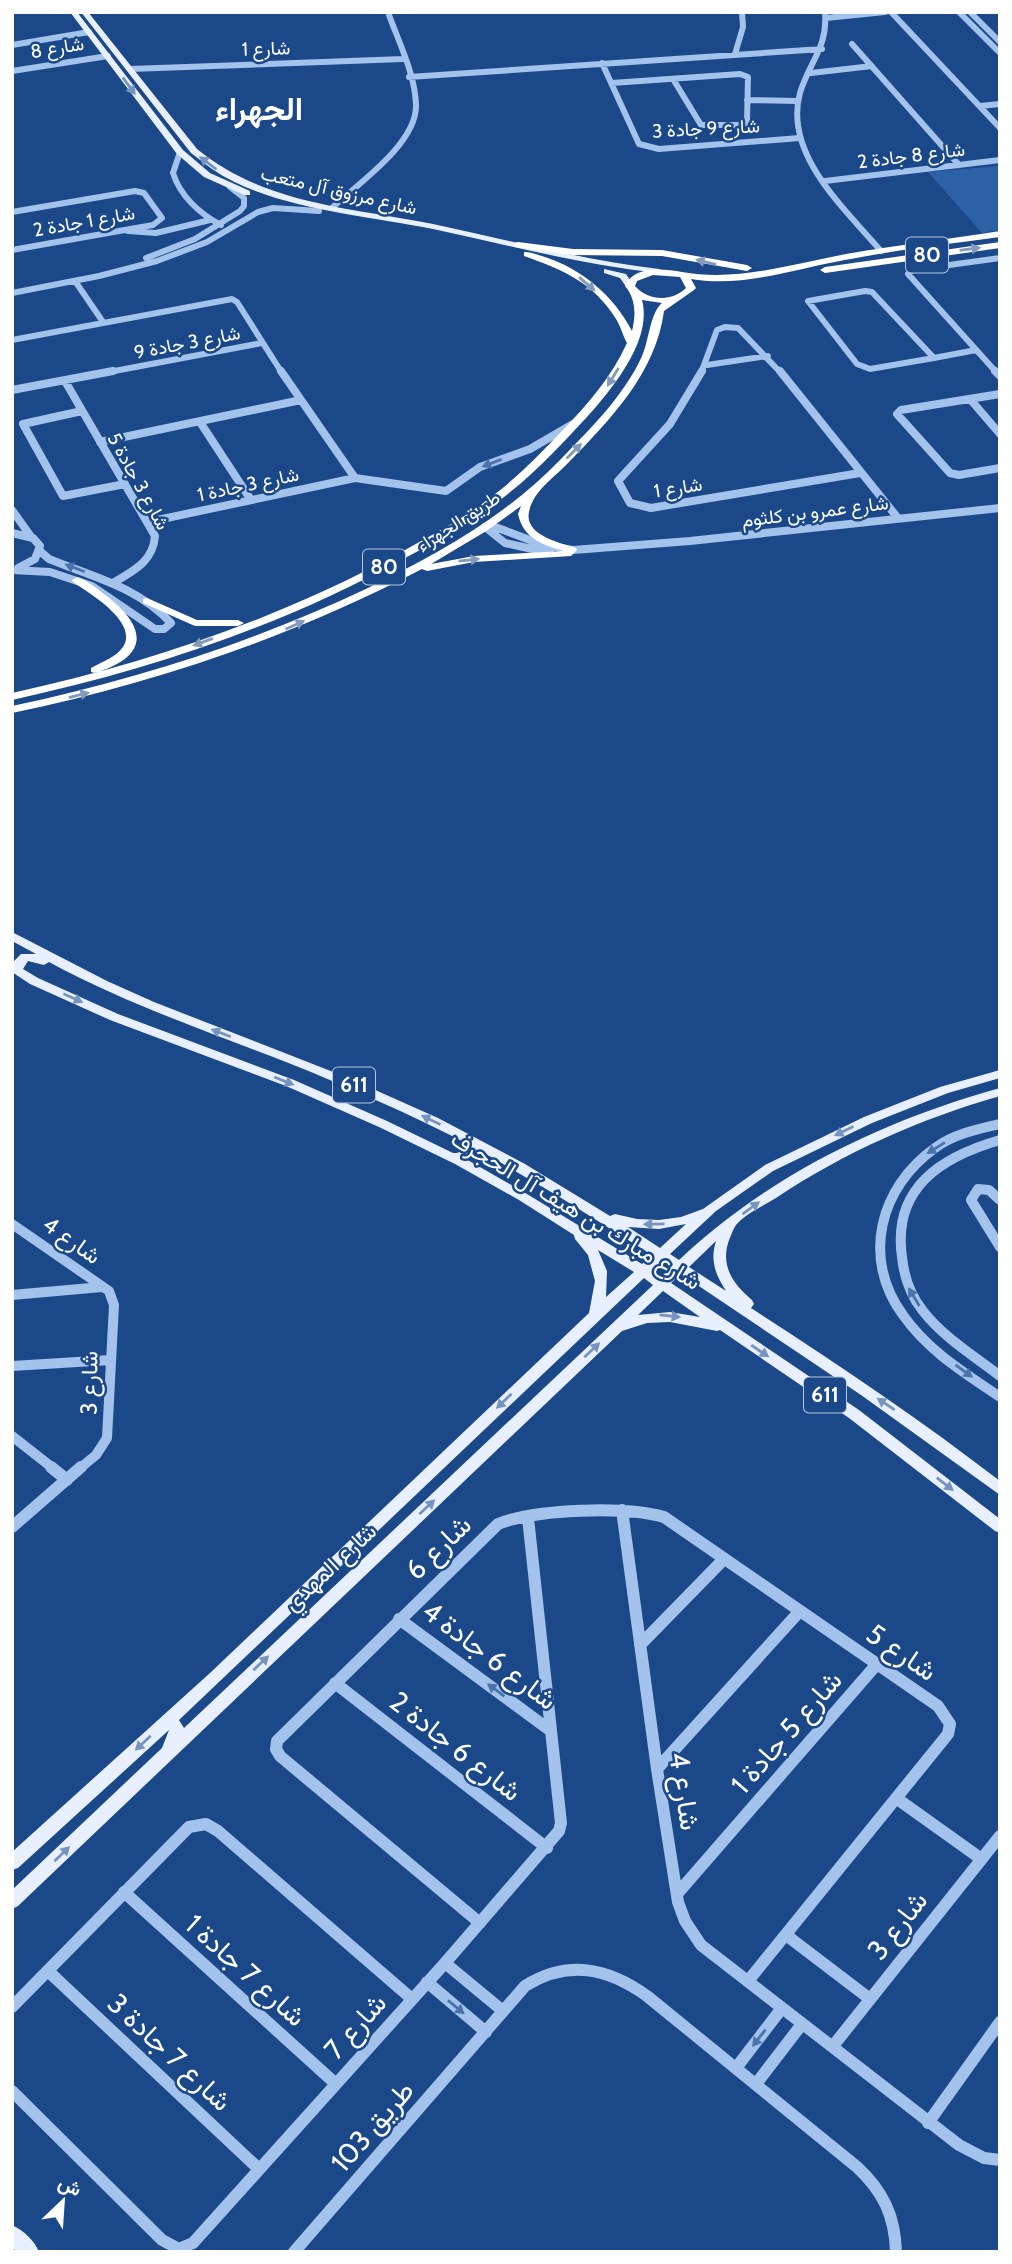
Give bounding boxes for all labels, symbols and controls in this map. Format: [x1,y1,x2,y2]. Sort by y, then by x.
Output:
street label: شارع 8 [29,32,86,64]
street label: شارع 1 [241,36,291,62]
one-way arrow [122,77,136,95]
district label: الجهراء [215,89,303,129]
street label: شارع 9 جادة 3 [652,114,761,144]
street label: شارع 8 جادة 2 [856,137,966,174]
one-way arrow [199,156,217,170]
street label: شارع مرزوق آل متعب [258,161,419,221]
street label: شارع 1 جادة 2 [31,201,137,243]
road number: 80 [906,238,948,272]
one-way arrow [960,243,982,254]
one-way arrow [695,256,717,267]
one-way arrow [578,276,596,292]
street label: شارع 3 جادة 9 [132,321,242,365]
one-way arrow [607,367,620,386]
street label: شارع 3 جادة 5 [102,429,175,534]
one-way arrow [565,443,581,460]
one-way arrow [481,457,502,468]
street label: شارع 3 جادة 1 [195,463,301,507]
street label: شارع 1 [652,472,704,504]
street label: طريق الجهراء [412,486,504,557]
street label: شارع عمرو بن كلثوم [740,491,890,533]
road number: 80 [363,550,405,584]
one-way arrow [458,555,480,566]
one-way arrow [64,563,85,574]
one-way arrow [285,619,305,631]
one-way arrow [193,637,214,648]
one-way arrow [68,689,90,700]
one-way arrow [62,993,83,1004]
one-way arrow [211,1027,232,1038]
road number: 611 [333,1068,375,1102]
one-way arrow [274,1076,295,1087]
one-way arrow [421,1115,441,1126]
street label: شارع مبارك بن هيف آل الحجرف [445,1124,706,1297]
one-way arrow [834,1125,854,1137]
one-way arrow [927,1142,946,1155]
one-way arrow [742,1201,760,1215]
street label: شارع 4 [36,1210,107,1272]
one-way arrow [643,1219,665,1230]
one-way arrow [908,1287,921,1306]
one-way arrow [659,1311,681,1322]
one-way arrow [583,1343,600,1359]
one-way arrow [751,1344,769,1358]
street label: شارع 3 [74,1351,106,1415]
one-way arrow [955,1364,973,1378]
road number: 611 [804,1378,846,1412]
one-way arrow [496,1393,513,1410]
one-way arrow [876,1398,896,1411]
one-way arrow [936,1476,954,1490]
one-way arrow [418,1499,435,1515]
street label: شارع 6 [398,1507,479,1588]
street label: شارع المهدي [278,1517,386,1621]
street label: شارع 6 جادة 4 [415,1593,564,1718]
street label: شارع 5 [859,1616,944,1689]
one-way arrow [253,1654,270,1671]
street label: شارع 5 جادة 1 [723,1663,850,1802]
street label: شارع 6 جادة 2 [382,1684,529,1810]
one-way arrow [487,1684,505,1698]
one-way arrow [134,1735,152,1751]
street label: شارع 4 [660,1749,708,1833]
one-way arrow [53,1845,70,1862]
street label: شارع 3 [860,1884,936,1967]
street label: شارع 7 جادة 1 [177,1907,313,2035]
street label: شارع 7 جادة 3 [100,1986,239,2119]
street label: شارع 7 [317,1986,395,2067]
one-way arrow [448,1999,465,2014]
one-way arrow [753,2029,767,2047]
street label: طريق 103 [323,2074,422,2179]
north arrow [28,2166,98,2236]
text: ش [55,2171,85,2201]

